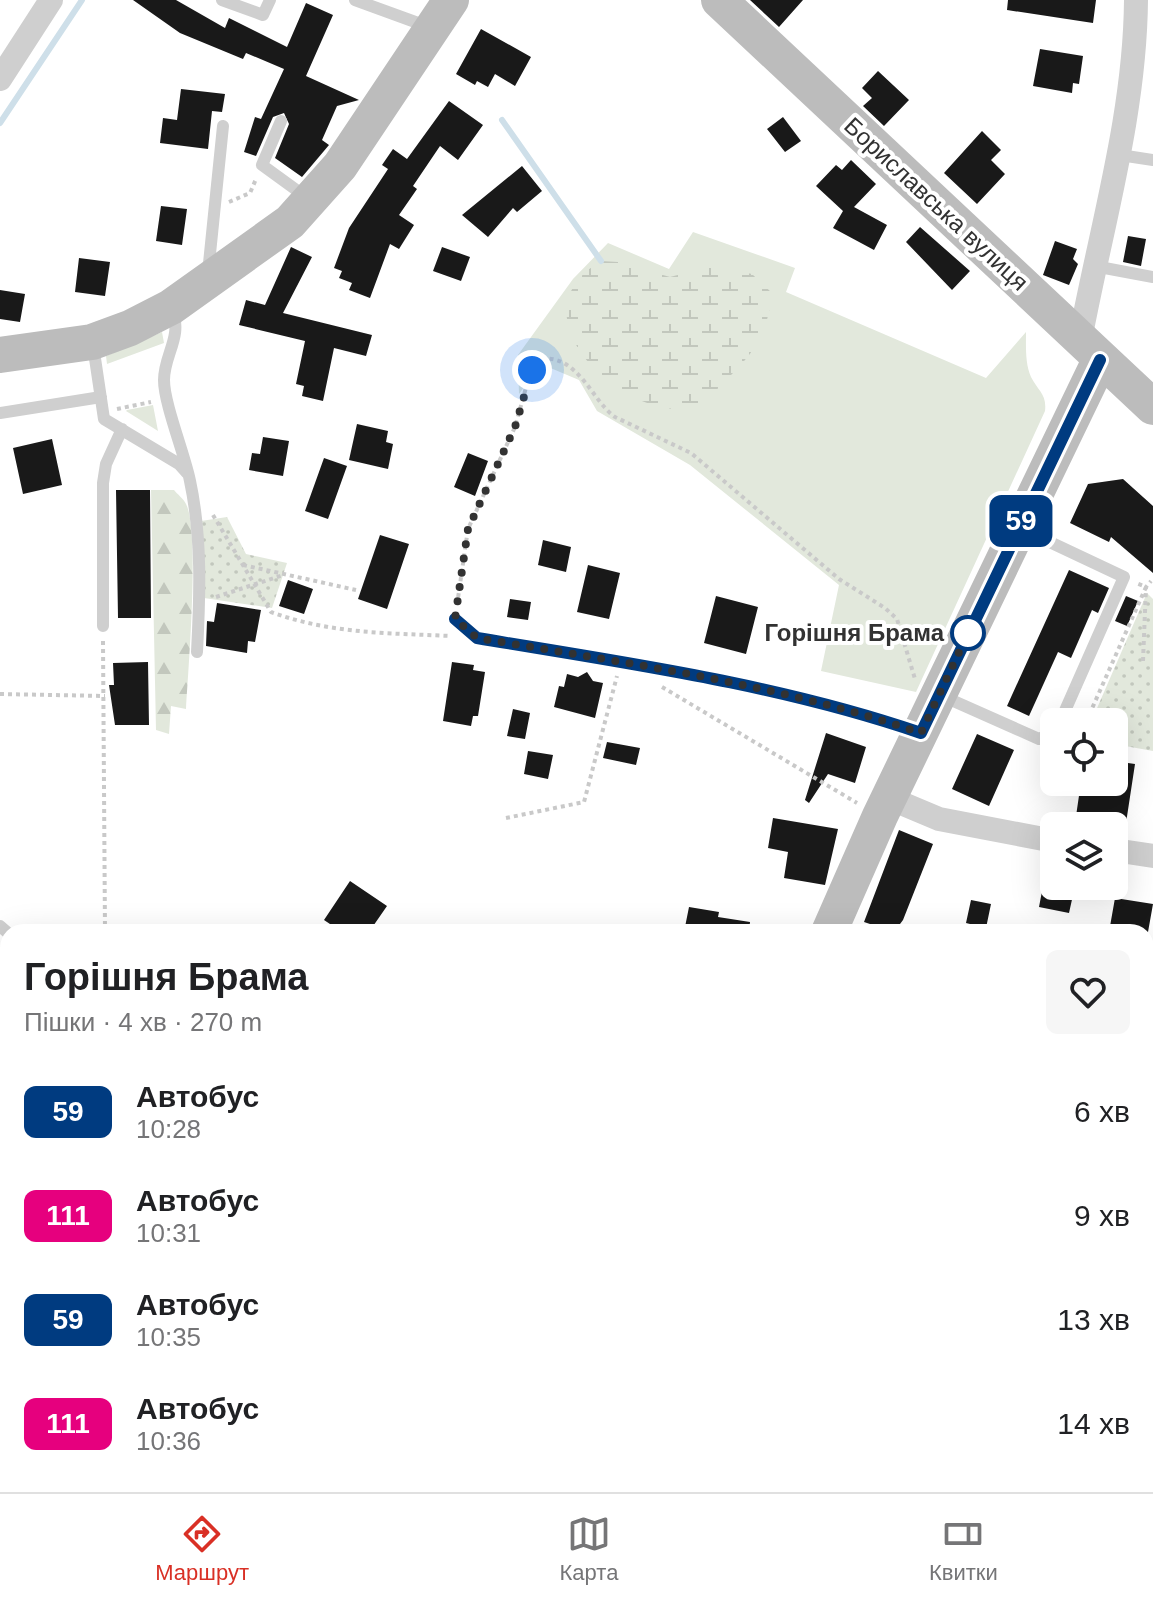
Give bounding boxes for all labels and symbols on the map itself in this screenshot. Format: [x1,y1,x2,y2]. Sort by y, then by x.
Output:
street label: Бориславська вулиця [839,112,1034,296]
your location [512,350,552,390]
line badge: 59 [985,495,1057,547]
marker: Горішня Брама [951,616,985,650]
place label: Горішня Брама [764,619,945,646]

